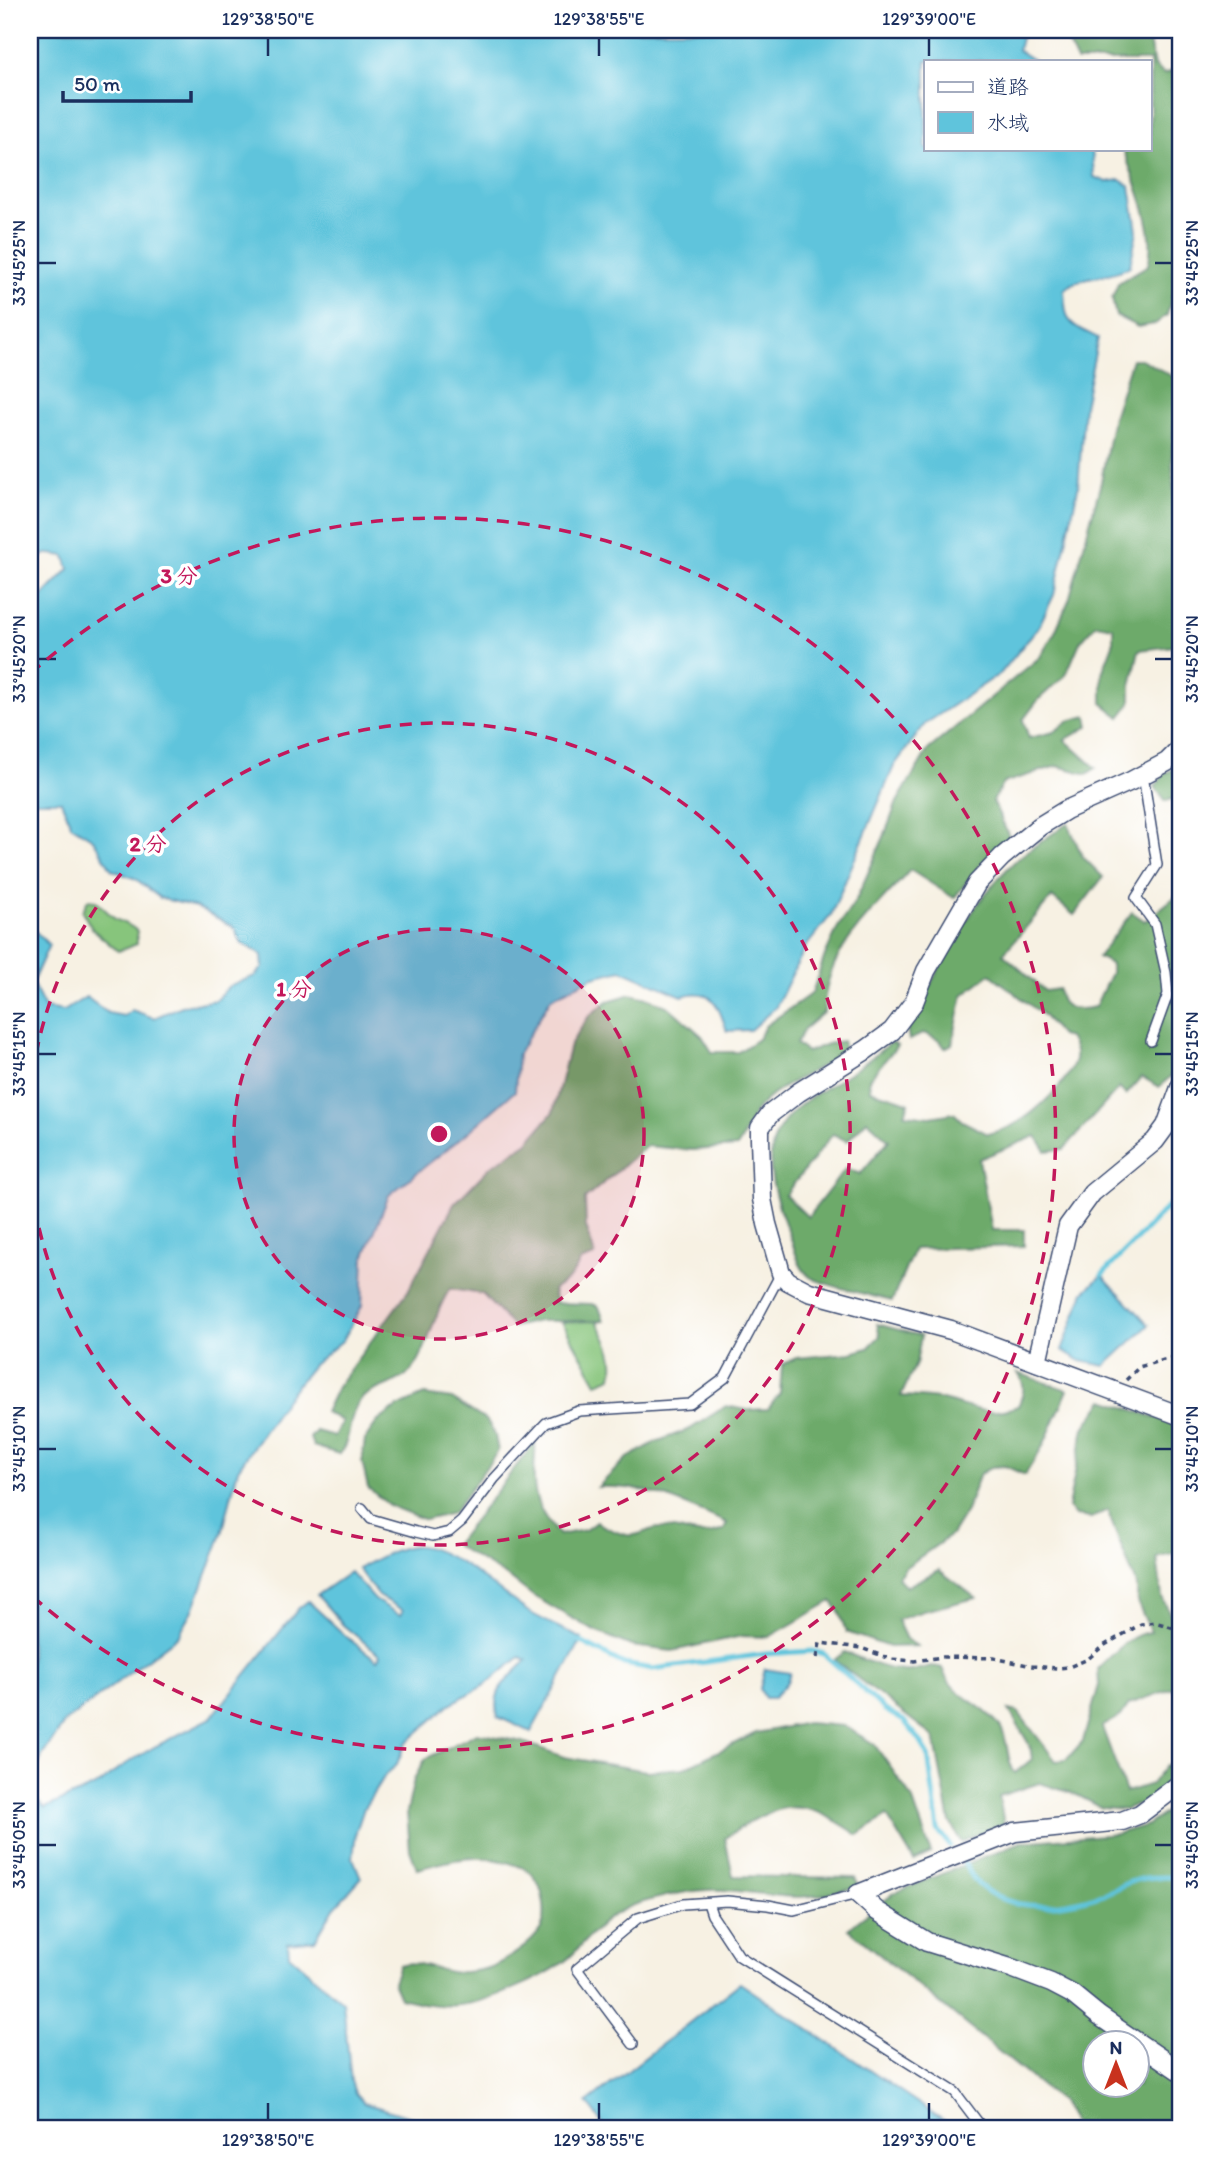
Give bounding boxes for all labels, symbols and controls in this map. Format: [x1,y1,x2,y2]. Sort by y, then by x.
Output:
text: 129°38'50"E [222,8,314,30]
text: 129°38'55"E [554,8,645,30]
text: 129°39'00"E [882,8,976,30]
scale bar [63,60,191,104]
legend [924,60,1152,150]
text: 50 m [74,71,121,96]
text: 道路 [987,74,1029,99]
text: 水域 [987,110,1029,135]
text: 33°45'25"N [8,220,30,306]
text: 33°45'25"N [1181,220,1203,306]
text: 3 分 [160,563,198,588]
text: 33°45'20"N [8,615,30,703]
text: 33°45'20"N [1181,615,1203,703]
text: 2 分 [130,831,166,856]
text: 1 分 [276,976,312,1001]
text: 33°45'15"N [8,1011,30,1097]
text: 33°45'15"N [1181,1011,1203,1097]
centre of rings [427,1122,451,1146]
text: 33°45'10"N [8,1406,30,1492]
text: 33°45'10"N [1181,1406,1203,1492]
text: 33°45'05"N [8,1801,30,1889]
text: 33°45'05"N [1181,1801,1203,1889]
north arrow [1082,2030,1152,2100]
text: N [1110,2036,1122,2059]
text: 129°38'50"E [222,2129,314,2151]
text: 129°38'55"E [554,2129,645,2151]
text: 129°39'00"E [882,2129,976,2151]

